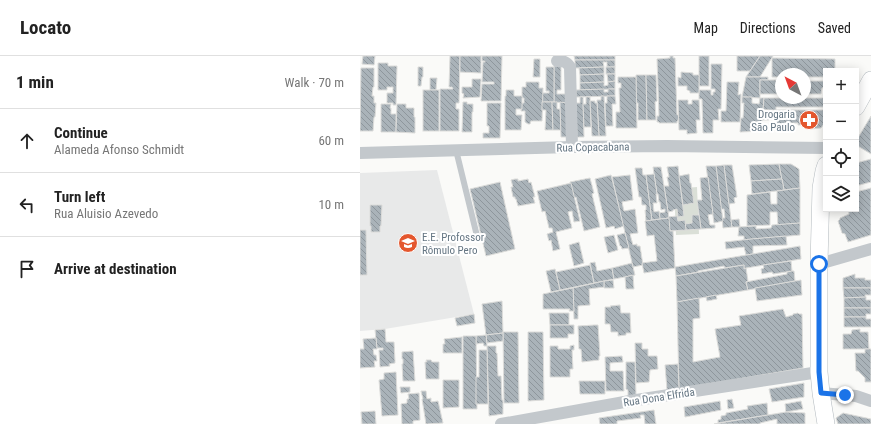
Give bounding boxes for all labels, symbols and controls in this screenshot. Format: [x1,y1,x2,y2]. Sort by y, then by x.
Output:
text: Locato [20,16,71,39]
text: Map [694,20,718,36]
text: Directions [740,20,796,36]
text: Saved [818,20,851,36]
north arrow [775,68,811,104]
map controls [823,68,859,212]
button: + [823,68,859,104]
text: 1 min [16,72,54,92]
text: Walk · 70 m [284,75,344,90]
button: − [823,104,859,140]
place label: Drogaria São Paulo [751,108,795,134]
pharmacy icon: Drogaria São Paulo [798,109,820,131]
text: Continue [54,124,108,142]
icon: ahead [16,130,38,152]
text: 60 m [318,133,344,148]
street label: Rua Copacabana [556,140,630,155]
button: locate [823,140,859,176]
text: Alameda Afonso Schmidt [54,142,184,157]
button: layers [823,176,859,212]
text: Turn left [54,188,105,206]
icon: left [16,194,38,216]
text: 10 m [318,197,344,212]
text: Rua Aluisio Azevedo [54,206,158,221]
place label: E.E. Profossor Rômulo Pero [422,231,485,257]
school or university icon: E.E. Profossor Rômulo Pero [397,232,419,254]
route start [810,255,828,273]
icon: arrive [16,258,38,280]
text: Arrive at destination [54,260,177,278]
street label: Rua Dona Elfrida [623,385,696,410]
route end [836,386,854,404]

